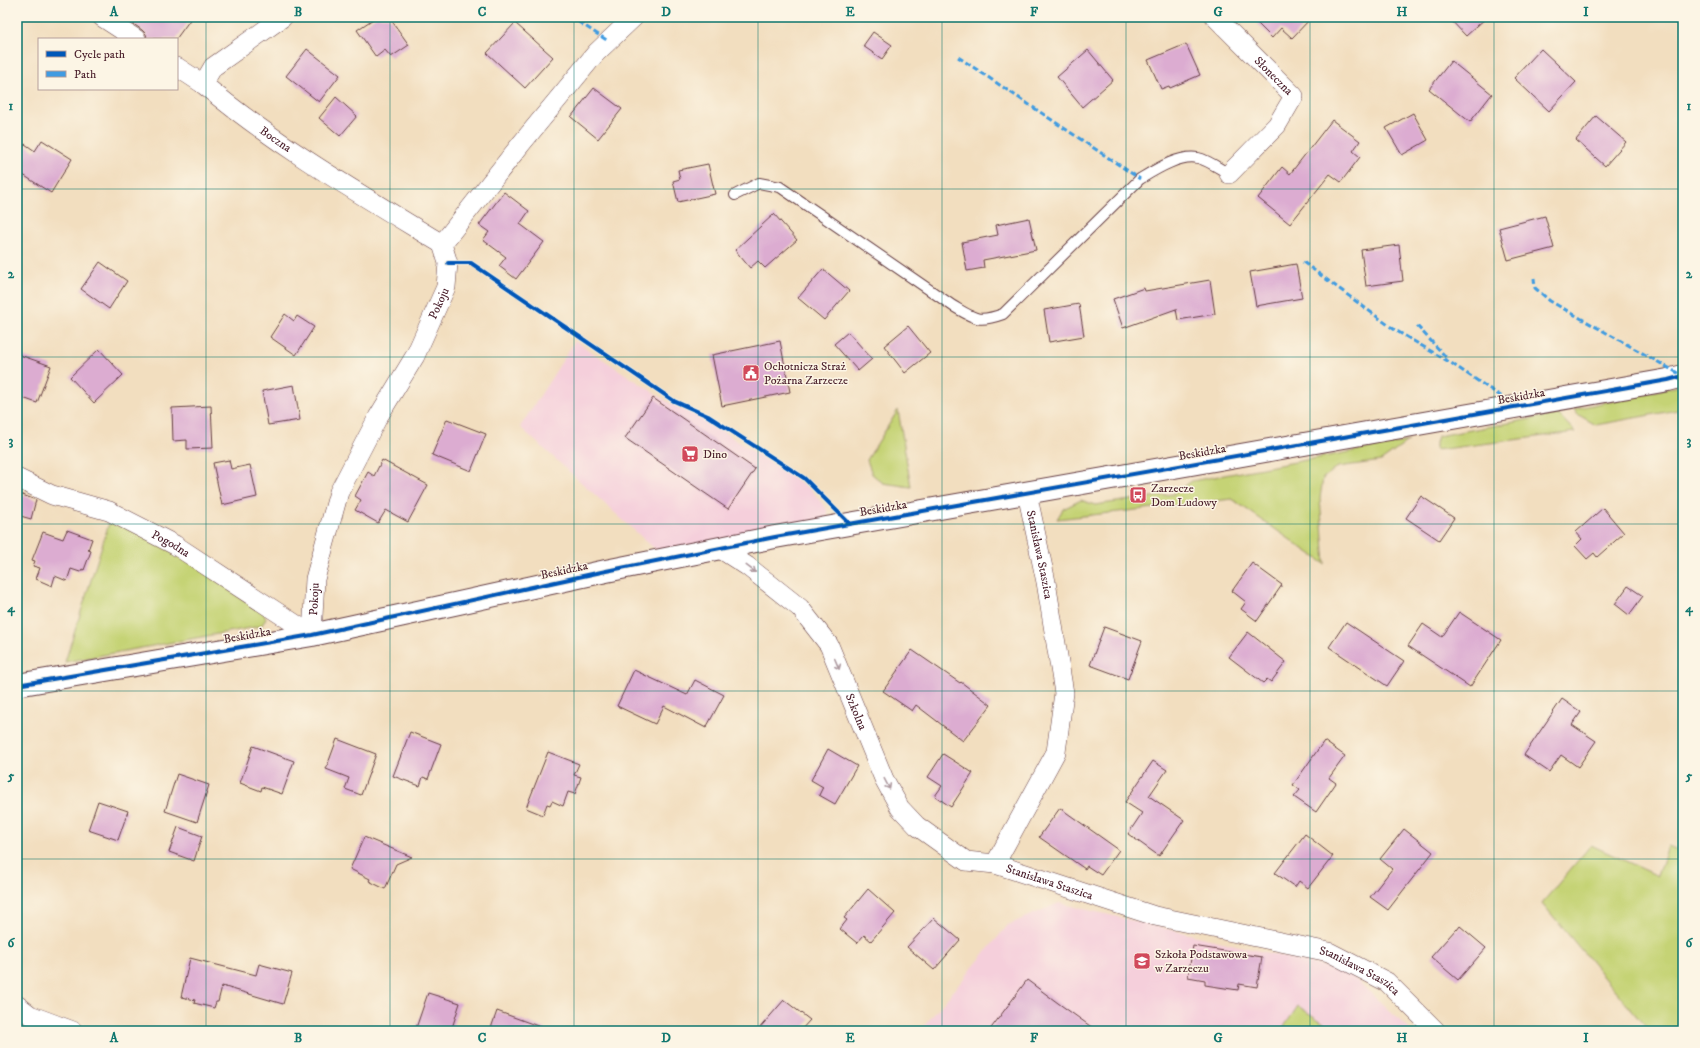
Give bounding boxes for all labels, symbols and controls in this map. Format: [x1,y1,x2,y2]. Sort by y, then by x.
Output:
text: A [109,4,119,20]
text: B [294,4,302,20]
text: C [478,4,487,20]
text: D [661,4,671,20]
text: E [845,4,855,20]
text: F [1030,4,1039,20]
text: G [1213,4,1223,20]
text: H [1397,4,1408,20]
text: I [1583,4,1589,20]
legend [38,38,178,90]
text: Cycle path [74,47,126,62]
street label: Słoneczna [1251,54,1296,99]
text: Path [74,67,97,82]
text: 1 [9,98,14,114]
text: 1 [1687,98,1692,114]
street label: Boczna [257,123,295,156]
text: 2 [8,266,15,282]
text: 2 [1686,266,1693,282]
street label: Pokoju [426,285,453,322]
place label: Ochotnicza Straż Pożarna Zarzecze [764,359,848,388]
public building icon: Ochotnicza Straż Pożarna Zarzecze [741,363,761,383]
street label: Beskidzka [1496,385,1547,408]
text: 3 [9,433,14,449]
text: 3 [1687,433,1692,449]
street label: Beskidzka [1177,441,1228,464]
supermarket icon: Dino [680,444,700,464]
place label: Dino [703,447,727,462]
place label: Zarzecze Dom Ludowy [1151,481,1217,510]
bus stop icon: Zarzecze Dom Ludowy [1128,485,1148,505]
street label: Beskidzka [858,497,909,520]
street label: Stanisława Staszica [1023,509,1056,601]
street label: Pogodna [149,527,193,561]
street label: Beskidzka [539,558,590,583]
one-way arrow [746,565,757,574]
street label: Pokoju [306,582,323,616]
text: 4 [6,600,15,617]
text: 4 [1684,600,1693,617]
street label: Beskidzka [222,624,273,647]
one-way arrow [833,658,841,670]
street label: Szkolna [842,691,870,733]
text: 5 [7,768,15,784]
text: 5 [1685,768,1693,784]
one-way arrow [884,778,891,790]
street label: Stanisława Staszica [1004,861,1096,904]
text: 6 [8,935,16,951]
text: 6 [1686,935,1694,951]
street label: Stanisława Staszica [1318,943,1404,999]
place label: Szkoła Podstawowa w Zarzeczu [1154,947,1248,976]
school or university icon: Szkoła Podstawowa w Zarzeczu [1132,951,1152,971]
text: A [109,1030,119,1046]
text: B [294,1030,302,1046]
text: C [478,1030,487,1046]
text: D [661,1030,671,1046]
text: E [845,1030,855,1046]
text: F [1030,1030,1039,1046]
text: G [1213,1030,1223,1046]
text: H [1397,1030,1408,1046]
text: I [1583,1030,1589,1046]

